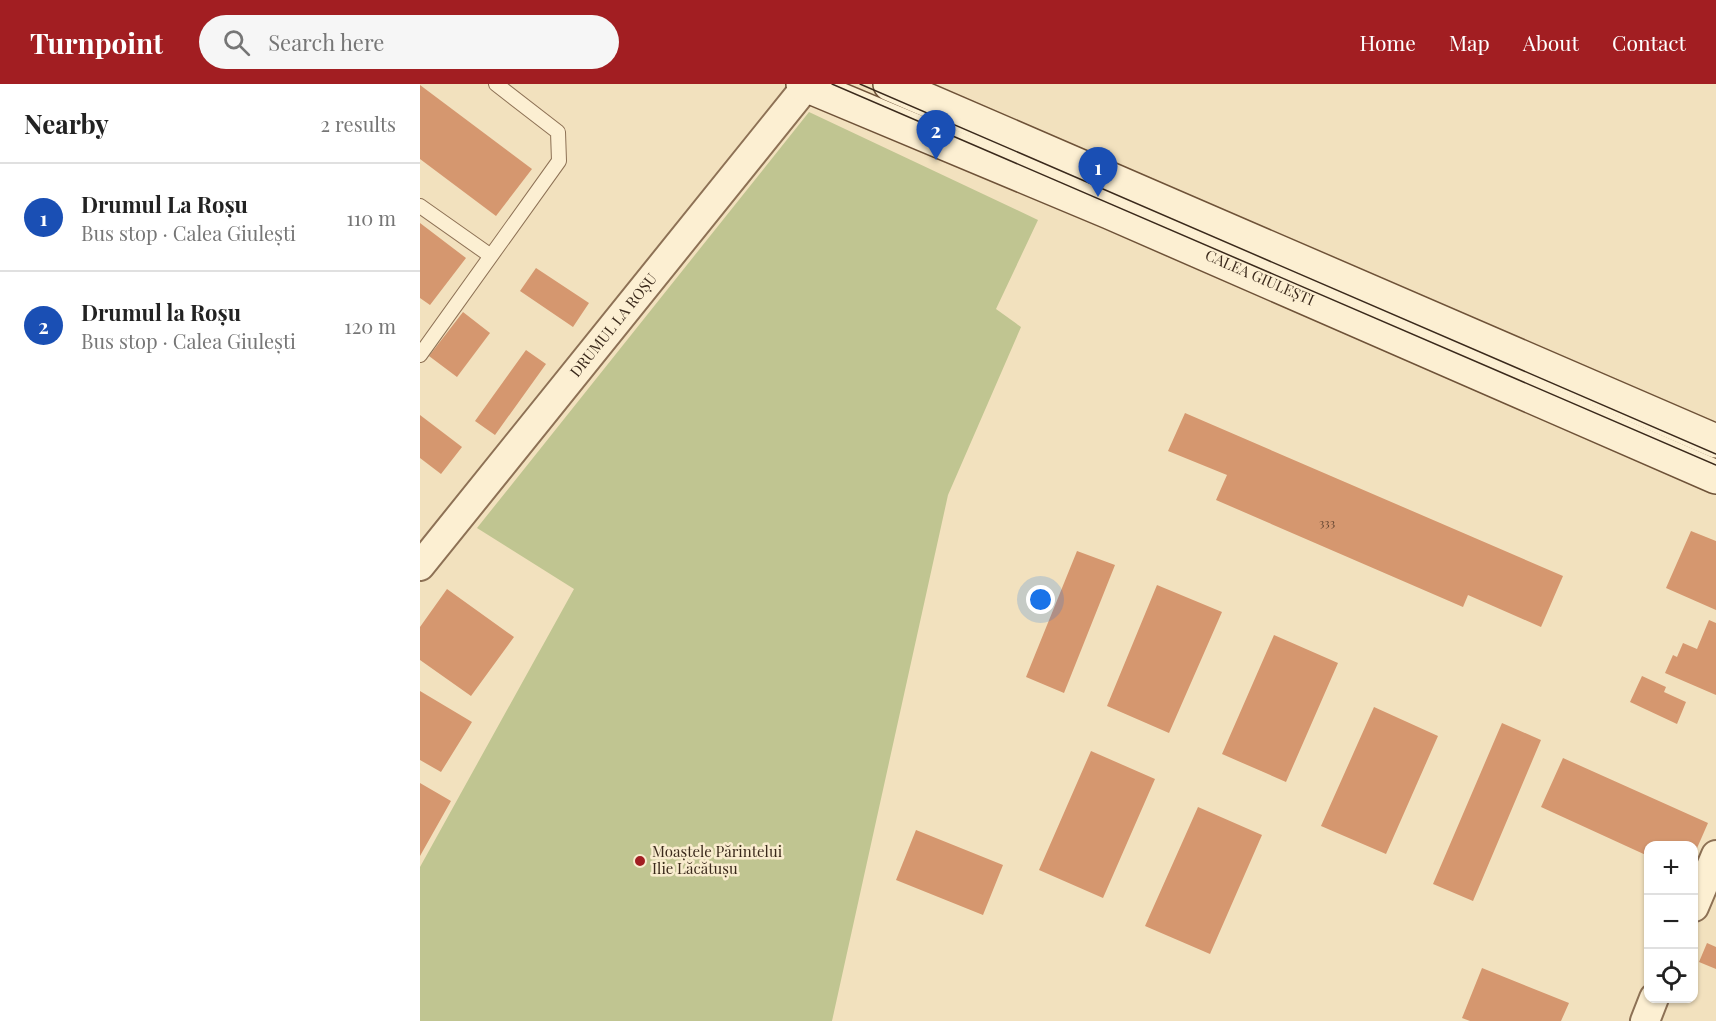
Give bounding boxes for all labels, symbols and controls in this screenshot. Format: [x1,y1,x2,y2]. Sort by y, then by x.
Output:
search box [199,15,619,69]
text: Turnpoint [30,24,163,61]
icon: search [220,26,253,59]
text: Search here [268,27,384,57]
text: Home [1360,28,1416,56]
text: Map [1449,28,1490,56]
text: About [1523,28,1579,56]
text: Contact [1612,28,1686,56]
text: Nearby [24,106,109,141]
text: 2 results [321,110,396,137]
pin: 2 [916,110,956,160]
pin: 1 [1078,147,1118,197]
text: Drumul La Roșu [81,189,248,219]
text: 1 [40,204,47,231]
text: 110 m [346,204,396,231]
text: Bus stop · Calea Giulești [81,219,296,246]
street label: CALEA GIULEȘTI [1202,244,1318,309]
street label: DRUMUL LA ROȘU [565,269,661,381]
text: Drumul la Roșu [81,297,241,327]
text: 2 [38,312,49,339]
text: 120 m [344,312,396,339]
text: Bus stop · Calea Giulești [81,327,296,354]
house number: 333 [1319,514,1335,530]
your location [1026,585,1055,614]
place label: Moaștele Părintelui Ilie Lăcătușu [652,841,783,878]
map controls [1644,841,1698,1003]
button: + [1644,841,1698,895]
marker: Moaștele Părintelui Ilie Lăcătușu [633,854,647,868]
button: − [1644,895,1698,949]
button: locate [1644,949,1698,1003]

